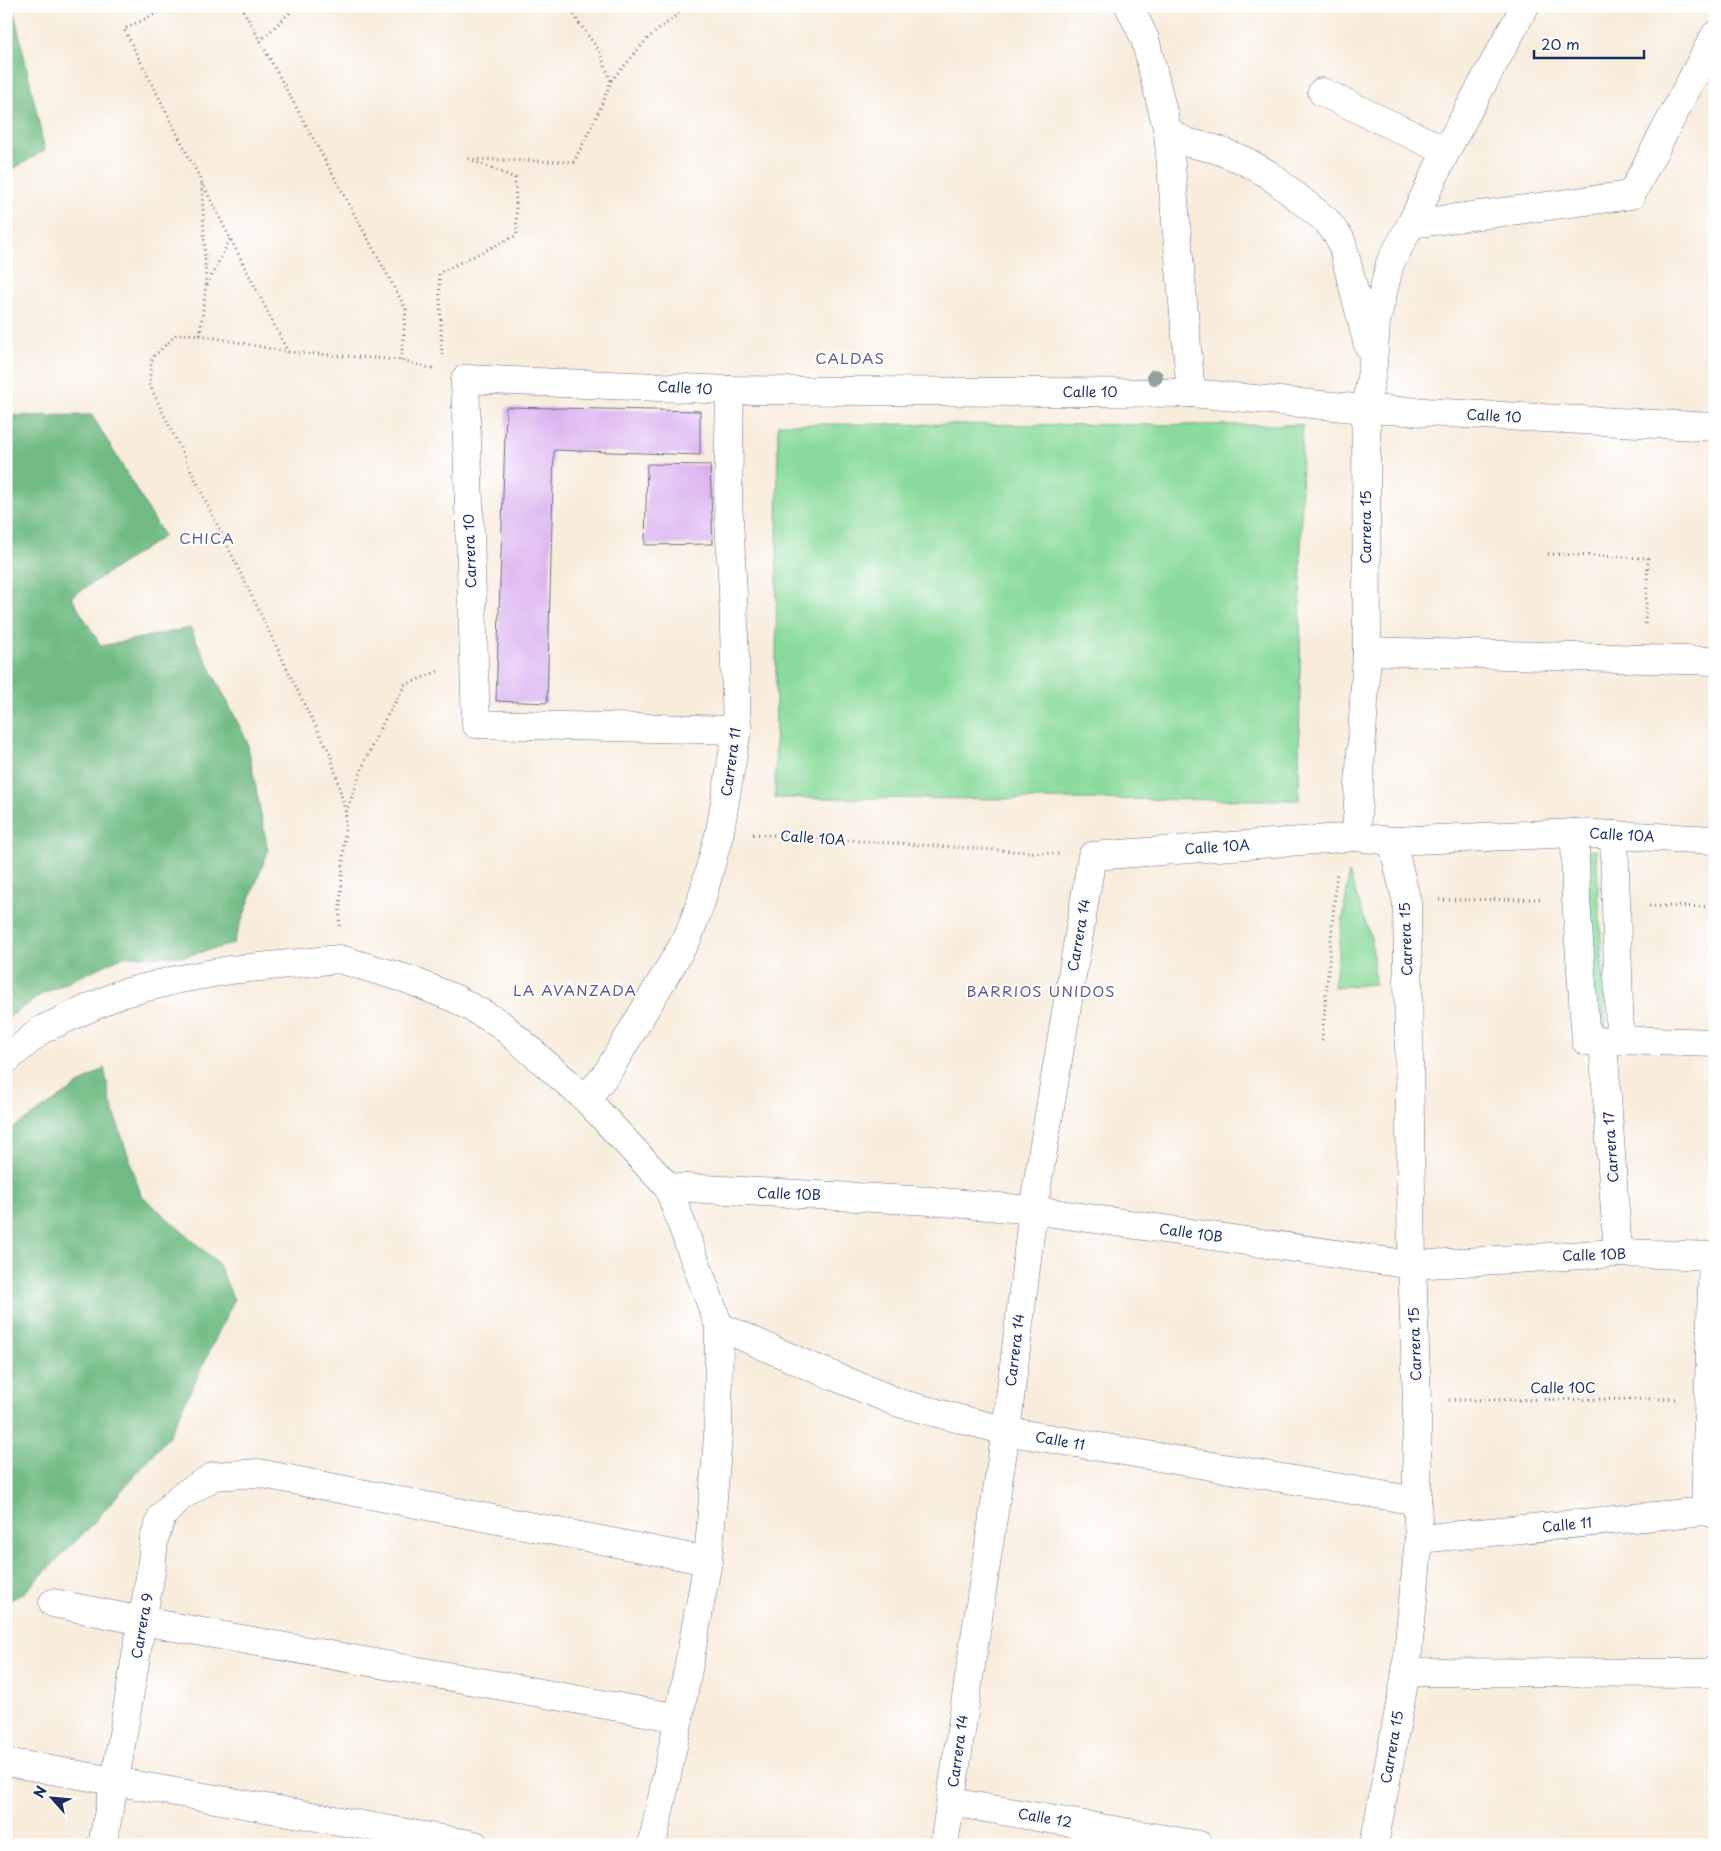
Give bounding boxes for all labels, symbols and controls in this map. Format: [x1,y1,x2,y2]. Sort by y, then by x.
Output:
scale bar [1534,28,1644,60]
text: 20 m [1541,32,1580,55]
district label: CALDAS [815,346,885,369]
street label: Calle 10 [657,376,713,399]
street label: Calle 10 [1062,381,1118,402]
street label: Calle 10 [1466,404,1522,427]
street label: Carrera 15 [1355,490,1376,564]
street label: Carrera 10 [458,514,481,589]
district label: CHICA [179,526,235,549]
street label: Carrera 11 [715,726,746,798]
street label: Calle 10A [1589,822,1656,847]
street label: Calle 10A [780,825,847,850]
street label: Calle 10A [1184,834,1251,859]
street label: Carrera 14 [1062,897,1095,973]
street label: Carrera 15 [1394,902,1417,976]
district label: LA AVANZADA [513,978,637,1001]
district label: BARRIOS UNIDOS [966,979,1116,1002]
street label: Carrera 17 [1597,1110,1623,1183]
street label: Calle 10B [757,1182,821,1205]
street label: Calle 10B [1158,1218,1224,1247]
street label: Calle 10B [1562,1243,1626,1266]
street label: Carrera 15 [1403,1307,1426,1381]
street label: Carrera 14 [1000,1312,1029,1388]
street label: Calle 10C [1530,1377,1596,1398]
street label: Calle 11 [1034,1426,1087,1455]
street label: Calle 11 [1541,1511,1593,1538]
street label: Carrera 9 [125,1591,158,1660]
street label: Carrera 15 [1375,1709,1408,1785]
street label: Carrera 14 [942,1713,973,1789]
north arrow [28,1774,78,1824]
text: N [28,1782,52,1802]
street label: Calle 12 [1016,1802,1074,1833]

